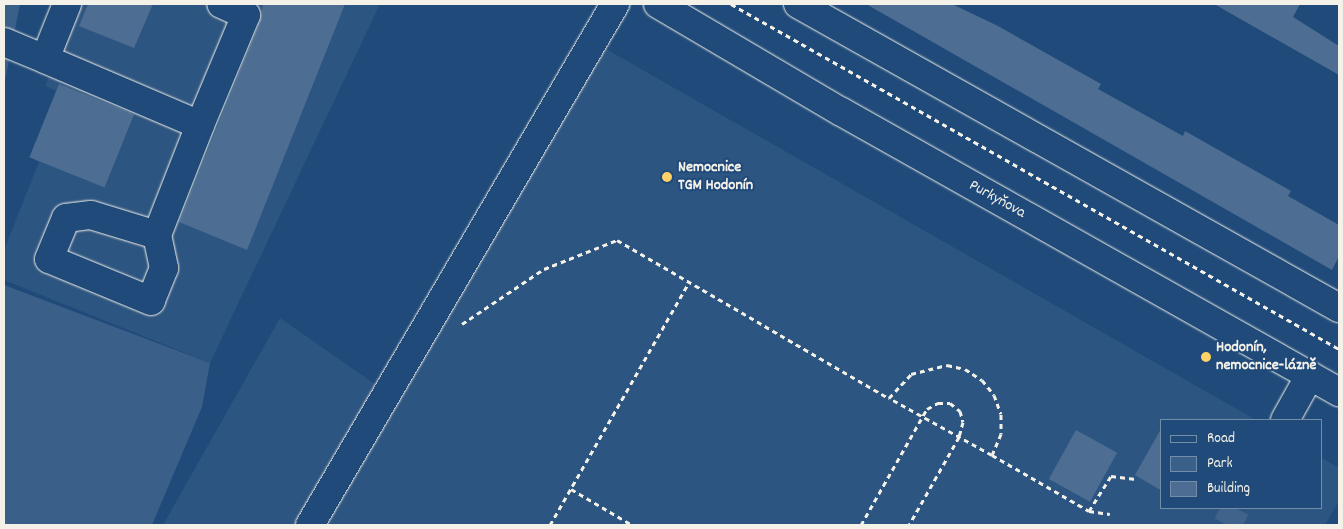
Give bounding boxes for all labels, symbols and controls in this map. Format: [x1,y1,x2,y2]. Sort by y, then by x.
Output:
place label: Nemocnice TGM Hodonín [678,158,753,196]
marker: Nemocnice TGM Hodonín [660,170,674,184]
street label: Purkyňova [965,177,1029,223]
place label: Hodonín, nemocnice-lázně [1216,338,1316,376]
marker: Hodonín, nemocnice-lázně [1200,351,1212,363]
legend [1160,419,1323,509]
text: Road [1207,428,1235,450]
text: Park [1207,453,1233,475]
text: Building [1207,478,1250,500]

